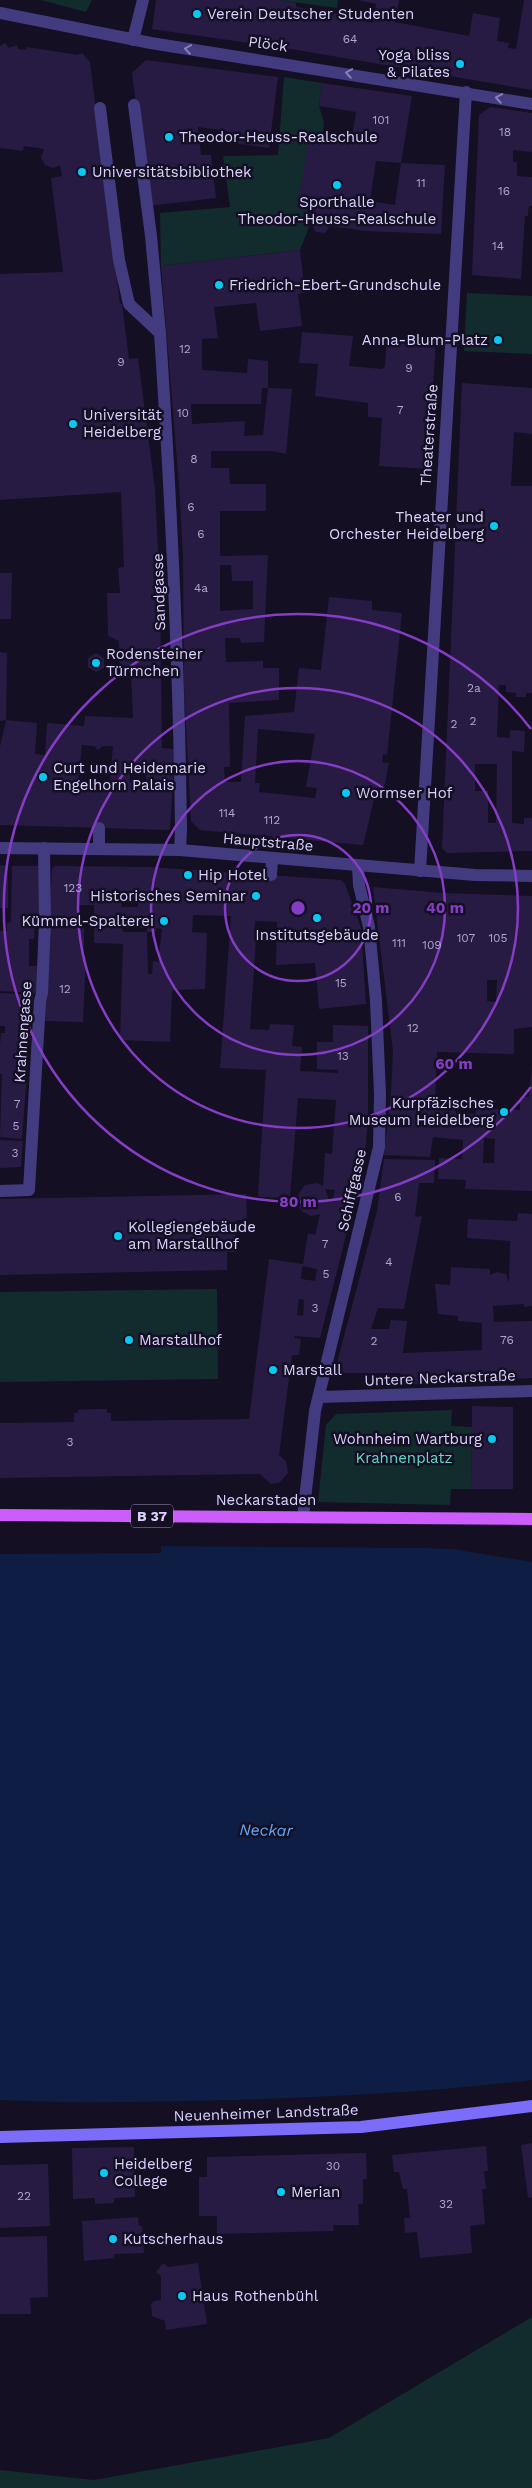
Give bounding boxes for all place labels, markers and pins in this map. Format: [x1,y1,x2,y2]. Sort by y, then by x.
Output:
place label: Verein Deutscher Studenten [207,5,414,23]
marker: Verein Deutscher Studenten [191,8,203,20]
place label: Yoga bliss & Pilates [378,46,450,81]
marker: Yoga bliss & Pilates [454,58,466,70]
place label: Theodor-Heuss-Realschule [179,128,378,146]
marker: Theodor-Heuss-Realschule [163,131,175,143]
place label: Universitätsbibliothek [92,163,252,181]
marker: Universitätsbibliothek [76,166,88,178]
marker: Sporthalle Theodor-Heuss-Realschule [331,179,343,191]
place label: Sporthalle Theodor-Heuss-Realschule [238,193,436,228]
place label: Friedrich-Ebert-Grundschule [229,276,441,294]
marker: Friedrich-Ebert-Grundschule [213,279,225,291]
place label: Anna-Blum-Platz [362,331,488,349]
marker: Anna-Blum-Platz [492,334,504,346]
place label: Universität Heidelberg [83,406,162,441]
marker: Universität Heidelberg [67,418,79,430]
place label: Theater und Orchester Heidelberg [329,508,484,543]
marker: Theater und Orchester Heidelberg [488,520,500,532]
place label: Rodensteiner Türmchen [106,645,203,680]
marker: Rodensteiner Türmchen [90,657,102,669]
place label: Curt und Heidemarie Engelhorn Palais [53,759,206,794]
marker: Curt und Heidemarie Engelhorn Palais [37,771,49,783]
place label: Wormser Hof [356,784,453,802]
marker: Wormser Hof [340,787,352,799]
place label: Hip Hotel [198,866,267,884]
marker: Hip Hotel [182,869,194,881]
place label: Historisches Seminar [90,887,246,905]
marker: Historisches Seminar [250,890,262,902]
centre of rings [289,899,307,917]
place label: Kümmel-Spalterei [22,912,154,930]
marker: Institutsgebäude [311,912,323,924]
marker: Kümmel-Spalterei [158,915,170,927]
place label: Institutsgebäude [255,926,379,944]
place label: Kurpfäzisches Museum Heidelberg [349,1094,494,1129]
marker: Kurpfäzisches Museum Heidelberg [498,1106,510,1118]
place label: Kollegiengebäude am Marstallhof [128,1218,256,1253]
marker: Kollegiengebäude am Marstallhof [112,1230,124,1242]
place label: Marstallhof [139,1331,222,1349]
marker: Marstallhof [123,1334,135,1346]
place label: Marstall [283,1361,342,1379]
marker: Marstall [267,1364,279,1376]
place label: Wohnheim Wartburg [333,1430,482,1448]
marker: Wohnheim Wartburg [486,1433,498,1445]
place label: Heidelberg College [114,2155,192,2190]
marker: Heidelberg College [98,2167,110,2179]
place label: Merian [291,2183,340,2201]
marker: Merian [275,2186,287,2198]
place label: Kutscherhaus [123,2230,223,2248]
marker: Kutscherhaus [107,2233,119,2245]
place label: Haus Rothenbühl [192,2287,319,2305]
marker: Haus Rothenbühl [176,2290,188,2302]

